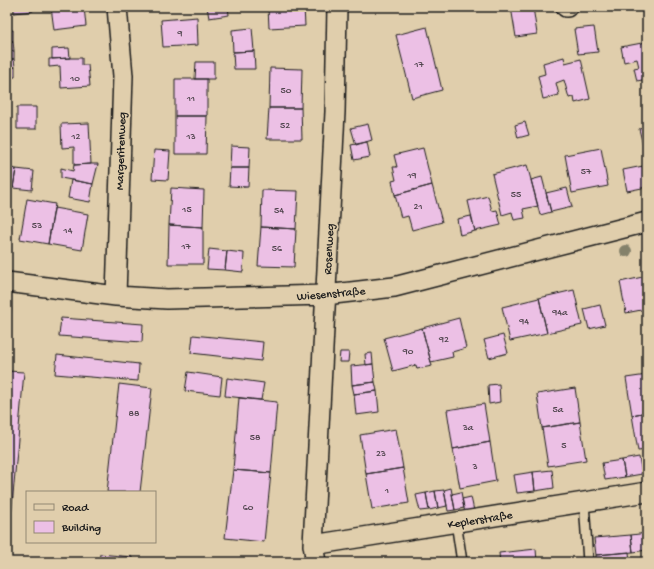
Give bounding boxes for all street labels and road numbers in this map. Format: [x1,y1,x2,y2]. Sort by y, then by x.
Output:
street label: Margeritenweg [114,112,130,190]
street label: Rosenweg [322,223,338,275]
street label: Wiesenstraße [296,285,367,305]
street label: Keplerstraße [447,509,515,533]

